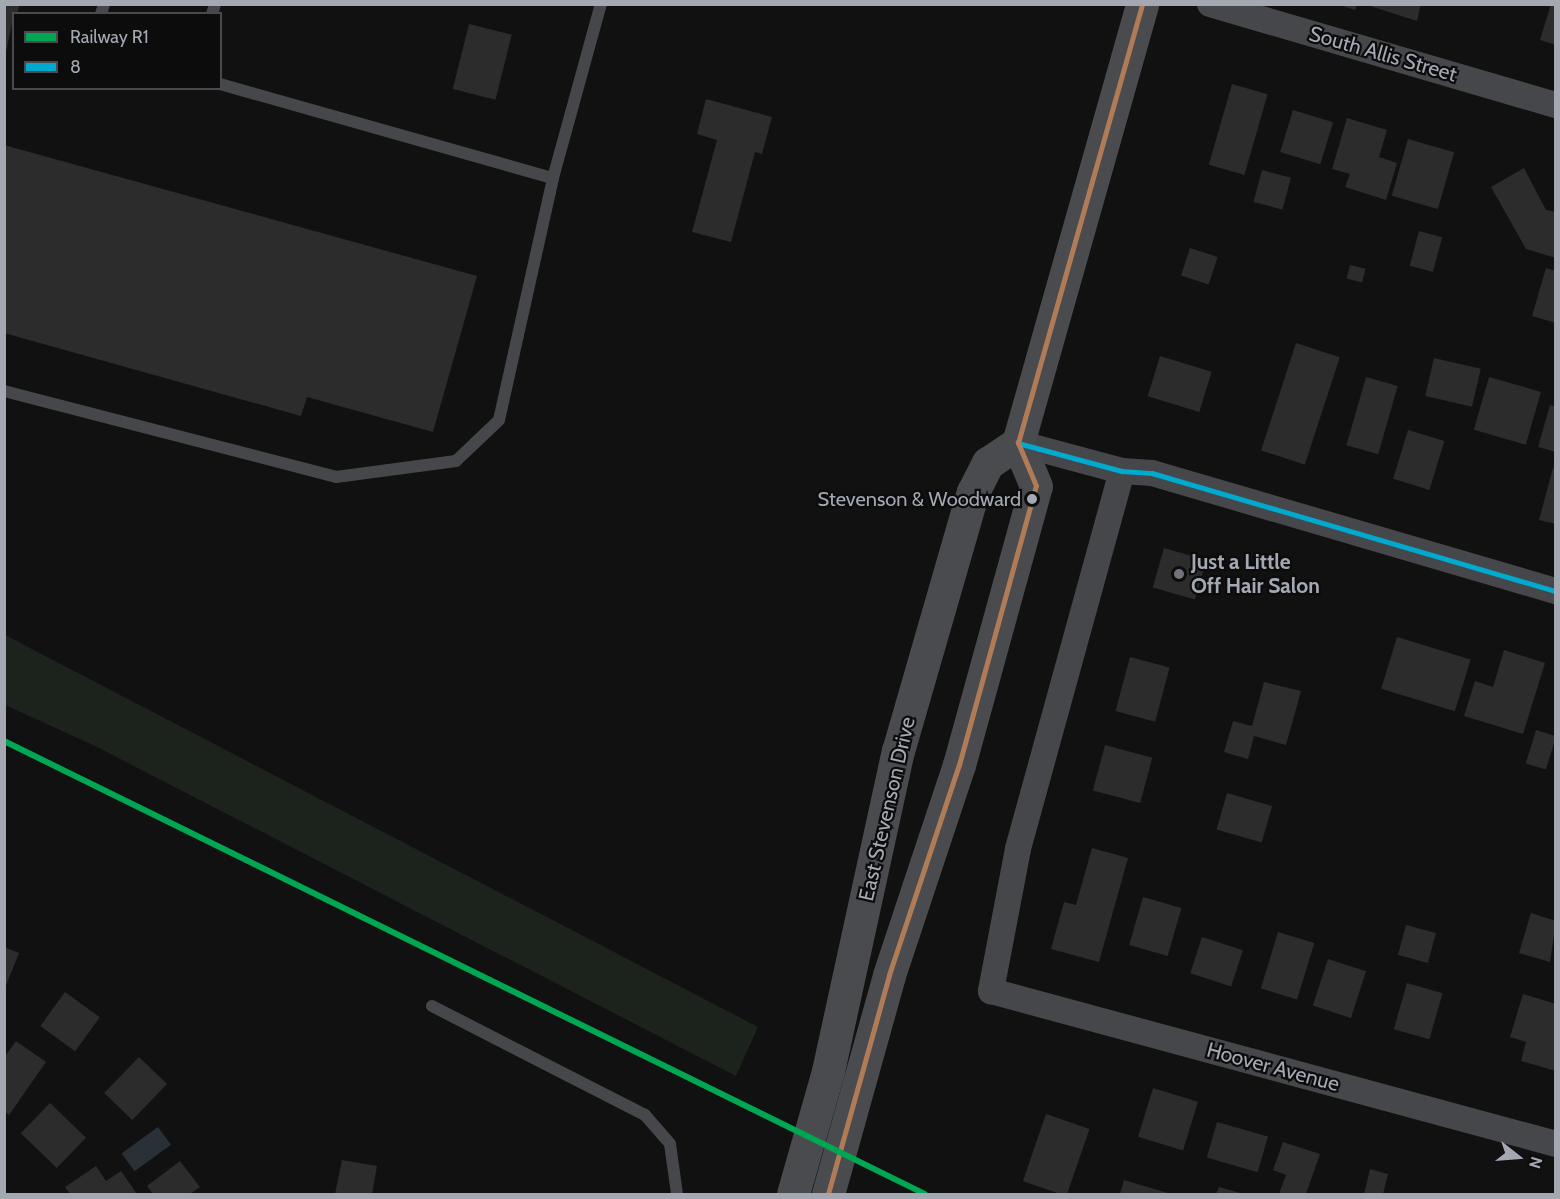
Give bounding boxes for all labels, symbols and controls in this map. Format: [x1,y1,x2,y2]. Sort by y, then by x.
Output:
legend [12,12,222,90]
street label: South Allis Street [1306,21,1460,87]
text: Railway R1 [70,26,149,48]
text: 8 [70,56,81,78]
place label: Stevenson & Woodward [818,487,1021,511]
marker: Stevenson & Woodward [1026,493,1038,505]
place label: Just a Little Off Hair Salon [1191,549,1320,599]
marker: Just a Little Off Hair Salon [1172,567,1186,581]
street label: East Stevenson Drive [854,714,920,904]
street label: Hoover Avenue [1204,1037,1342,1097]
north arrow [1488,1127,1548,1187]
text: N [1525,1154,1546,1171]

